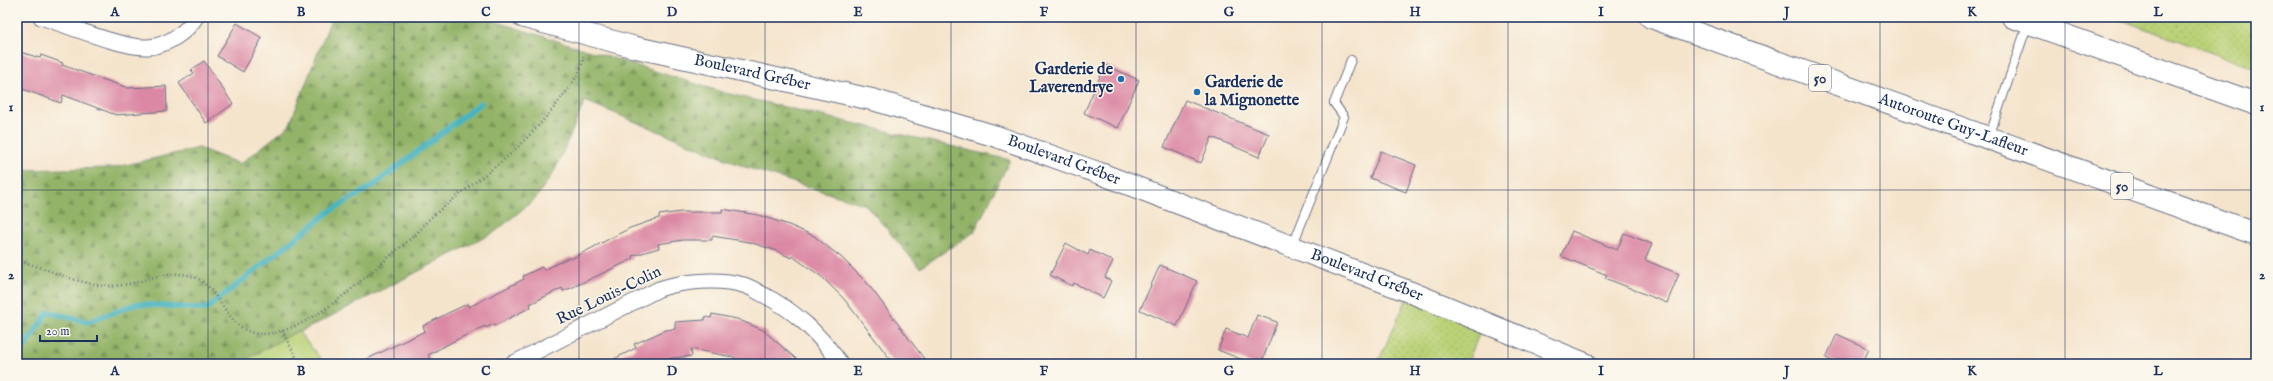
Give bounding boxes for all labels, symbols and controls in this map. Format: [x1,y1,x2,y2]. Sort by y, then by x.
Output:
text: A [110,4,121,21]
text: B [297,4,306,21]
text: C [481,4,491,21]
text: D [667,4,678,21]
text: E [853,4,863,21]
text: F [1040,4,1049,21]
text: G [1224,4,1235,21]
text: H [1409,4,1421,21]
text: I [1598,4,1604,21]
text: J [1782,4,1790,21]
text: K [1967,4,1977,21]
text: L [2152,4,2163,21]
street label: Boulevard Gréber [692,51,812,96]
place label: Garderie de Laverendrye [1029,60,1114,98]
road number: 50 [1809,65,1831,91]
place label: Garderie de la Mignonette [1204,73,1300,111]
marker: Garderie de Laverendrye [1116,74,1126,84]
marker: Garderie de la Mignonette [1192,87,1202,97]
street label: Autoroute Guy-Lafleur [1875,89,2031,161]
text: 1 [9,99,14,116]
text: 1 [2260,99,2265,116]
street label: Boulevard Gréber [1004,131,1123,190]
road number: 50 [2111,173,2133,199]
street label: Boulevard Gréber [1308,245,1426,306]
street label: Rue Louis-Colin [553,262,665,330]
text: 2 [8,267,14,284]
text: 2 [2259,267,2265,284]
scale bar [40,317,97,343]
text: 20 m [46,324,69,339]
text: A [110,363,121,380]
text: B [297,363,306,380]
text: C [481,363,491,380]
text: D [667,363,678,380]
text: E [853,363,863,380]
text: F [1040,363,1049,380]
text: G [1224,363,1235,380]
text: H [1409,363,1421,380]
text: I [1598,363,1604,380]
text: J [1782,363,1790,380]
text: K [1967,363,1977,380]
text: L [2152,363,2163,380]

